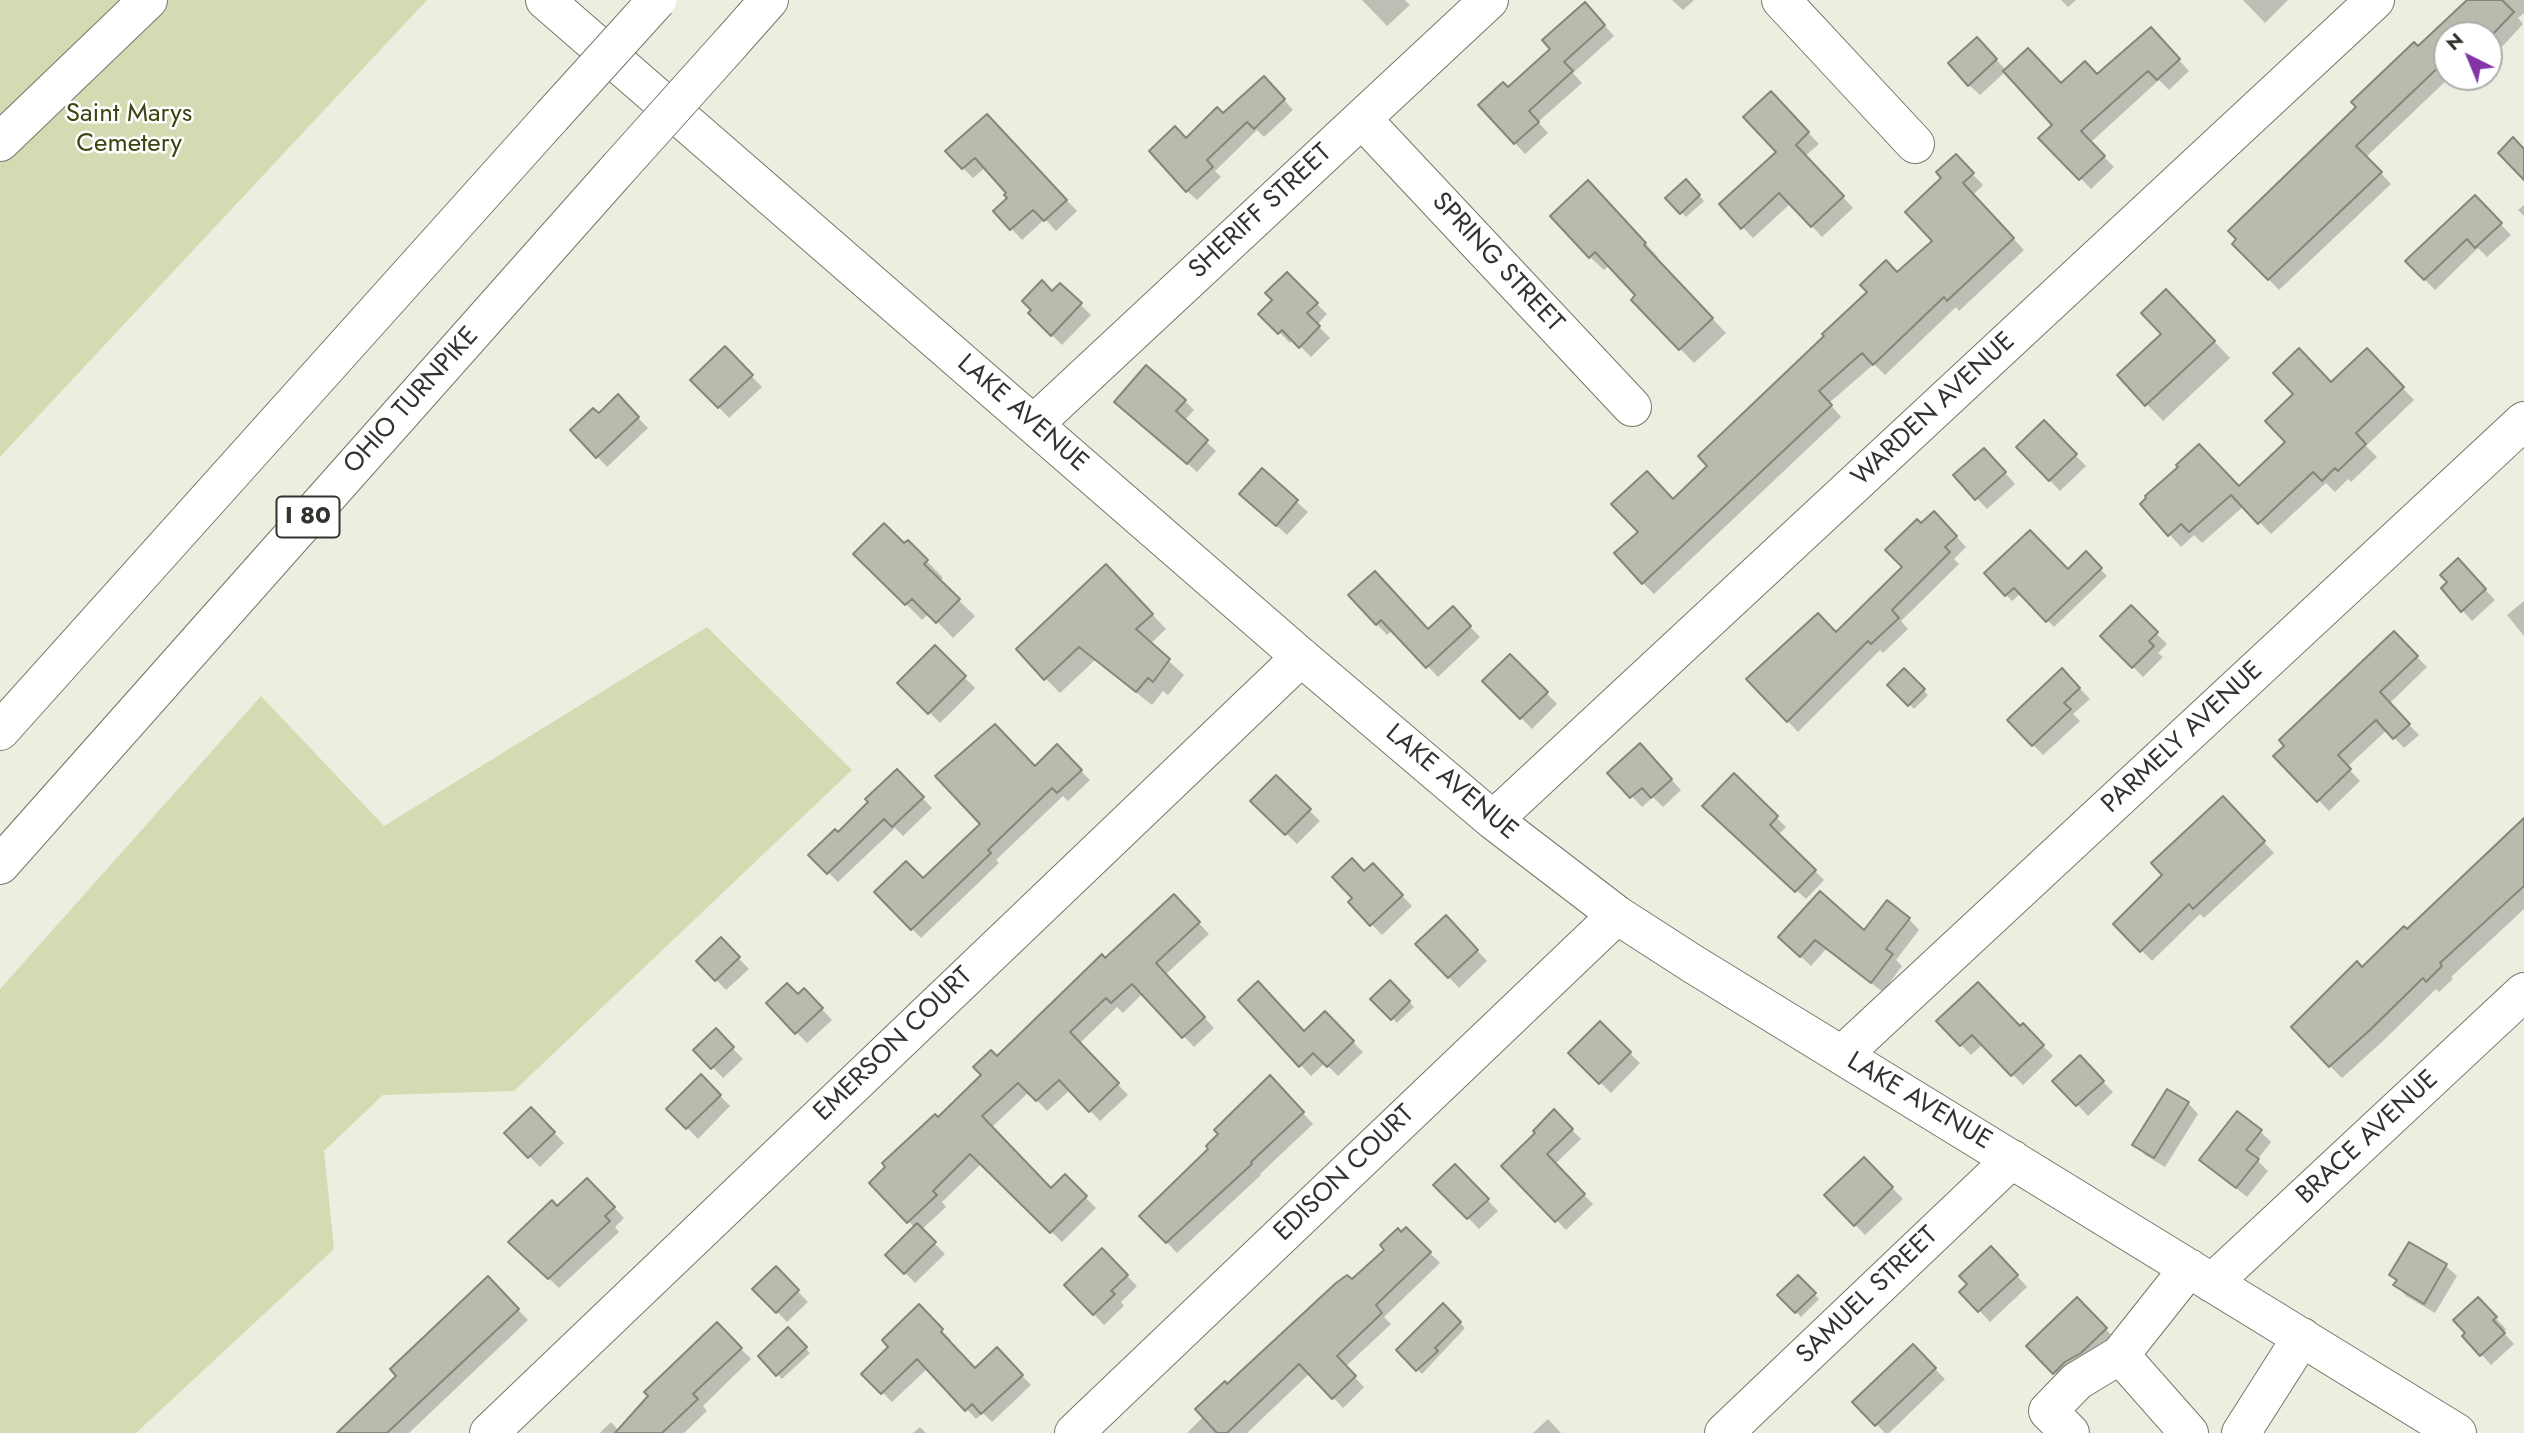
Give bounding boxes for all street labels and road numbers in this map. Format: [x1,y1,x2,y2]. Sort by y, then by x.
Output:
street label: SHERIFF STREET [1183,138,1339,286]
street label: SPRING STREET [1425,187,1569,339]
street label: OHIO TURNPIKE [338,321,486,481]
street label: WARDEN AVENUE [1846,326,2022,494]
street label: LAKE AVENUE [950,349,1094,479]
road number: I 80 [276,496,340,538]
street label: PARMELY AVENUE [2096,655,2270,821]
street label: LAKE AVENUE [1378,719,1524,847]
street label: EMERSON COURT [808,961,980,1129]
street label: LAKE AVENUE [1841,1047,1997,1157]
street label: BRACE AVENUE [2291,1064,2445,1212]
street label: EDISON COURT [1269,1099,1421,1249]
street label: SAMUEL STREET [1791,1221,1945,1371]

